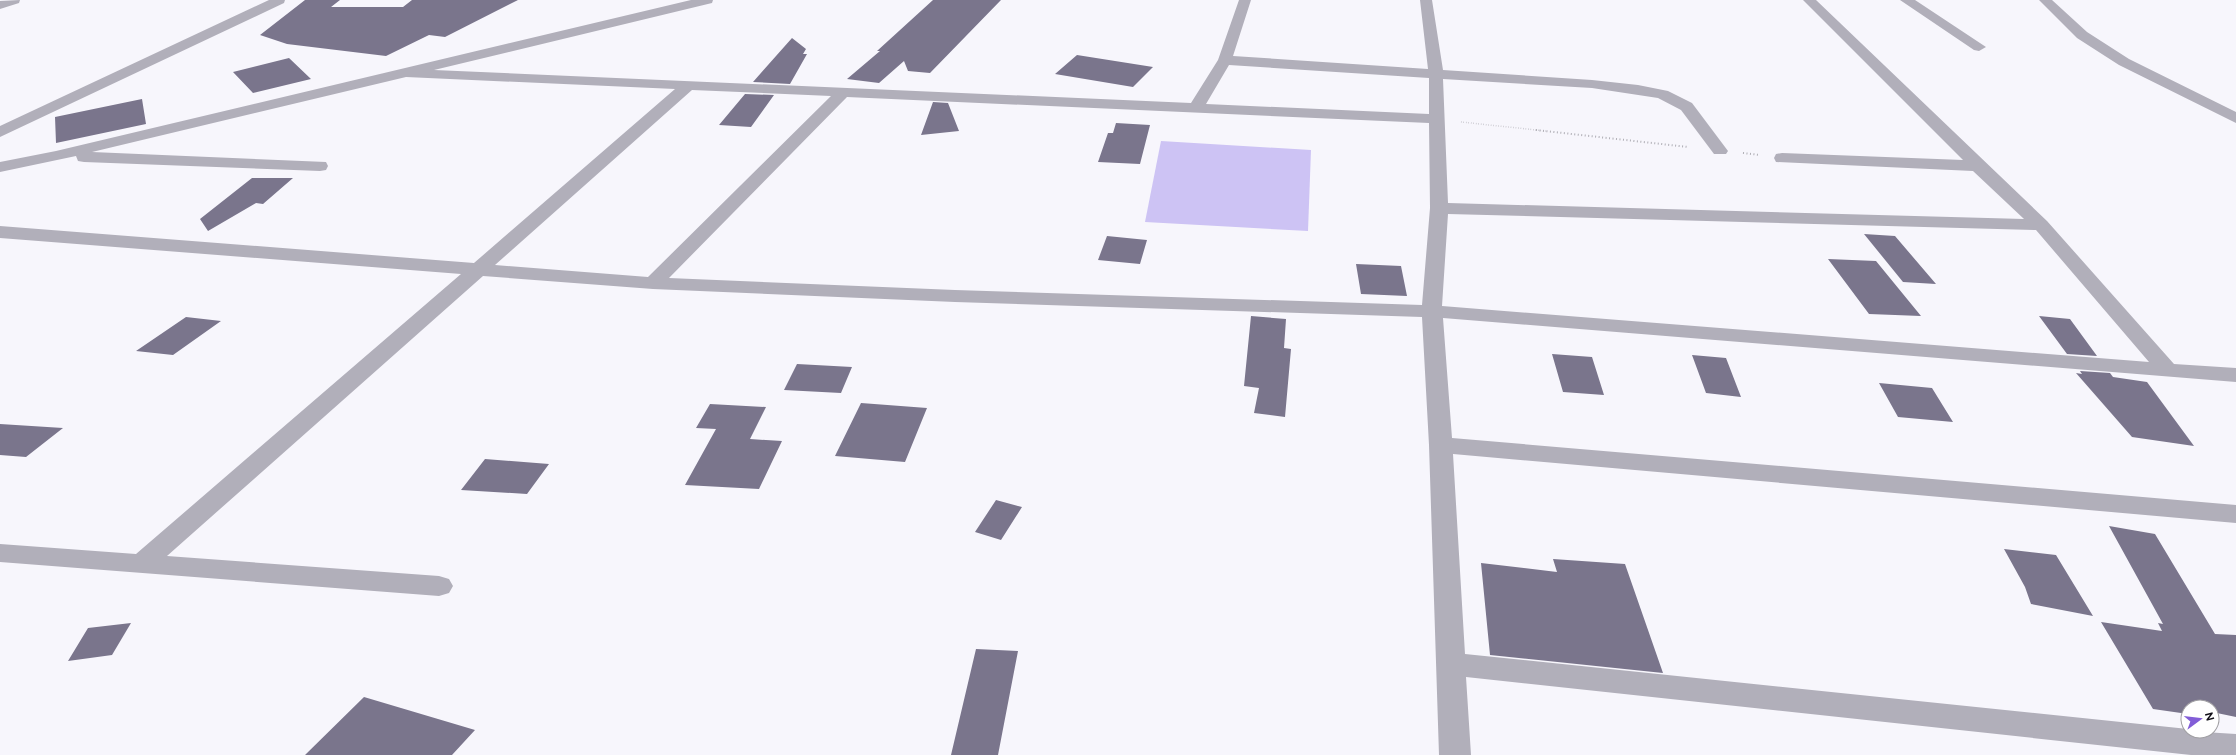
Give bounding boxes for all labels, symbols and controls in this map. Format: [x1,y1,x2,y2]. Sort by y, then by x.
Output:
north arrow [2180,699,2220,739]
text: N [2202,711,2217,722]

